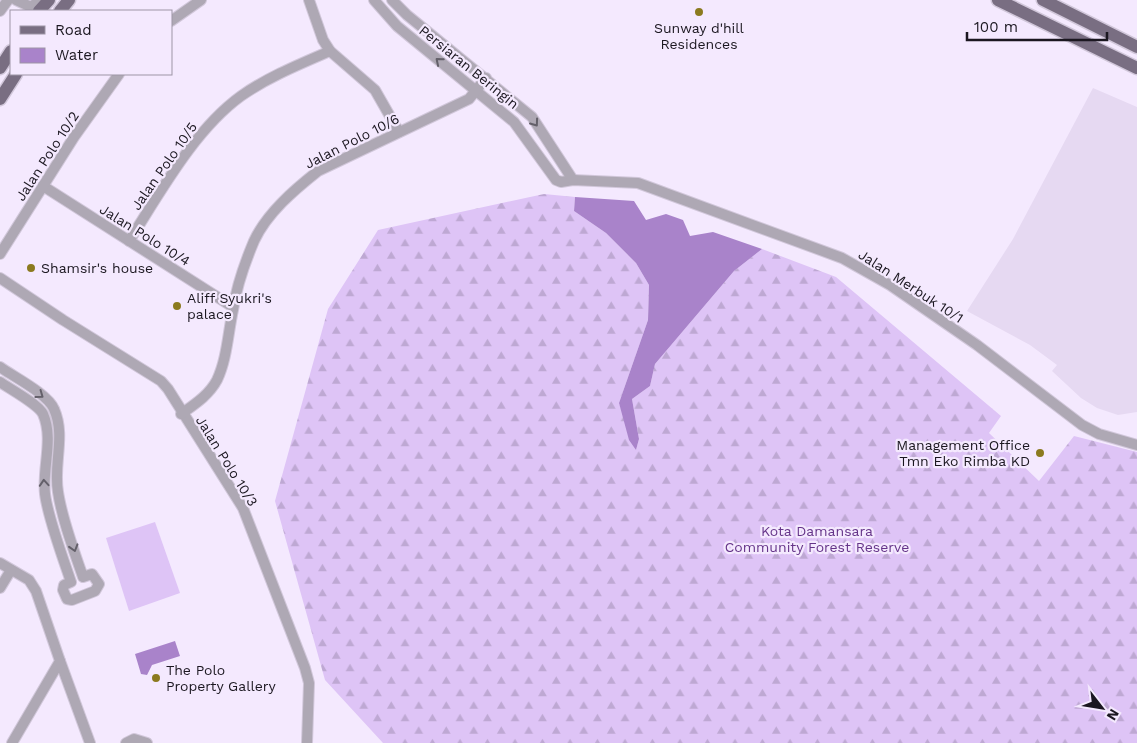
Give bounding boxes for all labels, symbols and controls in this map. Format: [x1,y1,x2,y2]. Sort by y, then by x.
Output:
marker: Sunway d'hill Residences [693,6,705,18]
legend [10,10,172,75]
scale bar [967,10,1107,42]
text: 100 m [974,18,1018,36]
place label: Sunway d'hill Residences [654,20,745,52]
text: Road [55,21,92,39]
street label: Persiaran Beringin [416,22,522,112]
text: Water [55,46,98,64]
one-way arrow [436,58,445,67]
street label: Jalan Polo 10/2 [12,108,82,204]
street label: Jalan Polo 10/6 [302,110,402,172]
one-way arrow [529,117,538,127]
street label: Jalan Polo 10/5 [128,119,200,213]
street label: Jalan Polo 10/4 [97,201,193,269]
street label: Jalan Merbuk 10/1 [855,246,967,326]
place label: Shamsir's house [41,260,153,276]
marker: Shamsir's house [25,262,37,274]
place label: Aliff Syukri's palace [187,290,272,322]
marker: Aliff Syukri's palace [171,300,183,312]
one-way arrow [34,389,44,398]
street label: Jalan Polo 10/3 [193,413,261,509]
place label: Management Office Tmn Eko Rimba KD [896,437,1030,469]
marker: Management Office Tmn Eko Rimba KD [1034,447,1046,459]
one-way arrow [39,479,50,487]
park label: Kota Damansara Community Forest Reserve [725,523,909,555]
one-way arrow [68,543,78,551]
place label: The Polo Property Gallery [166,662,277,694]
marker: The Polo Property Gallery [150,672,162,684]
north arrow [1077,683,1127,733]
text: N [1104,706,1123,723]

